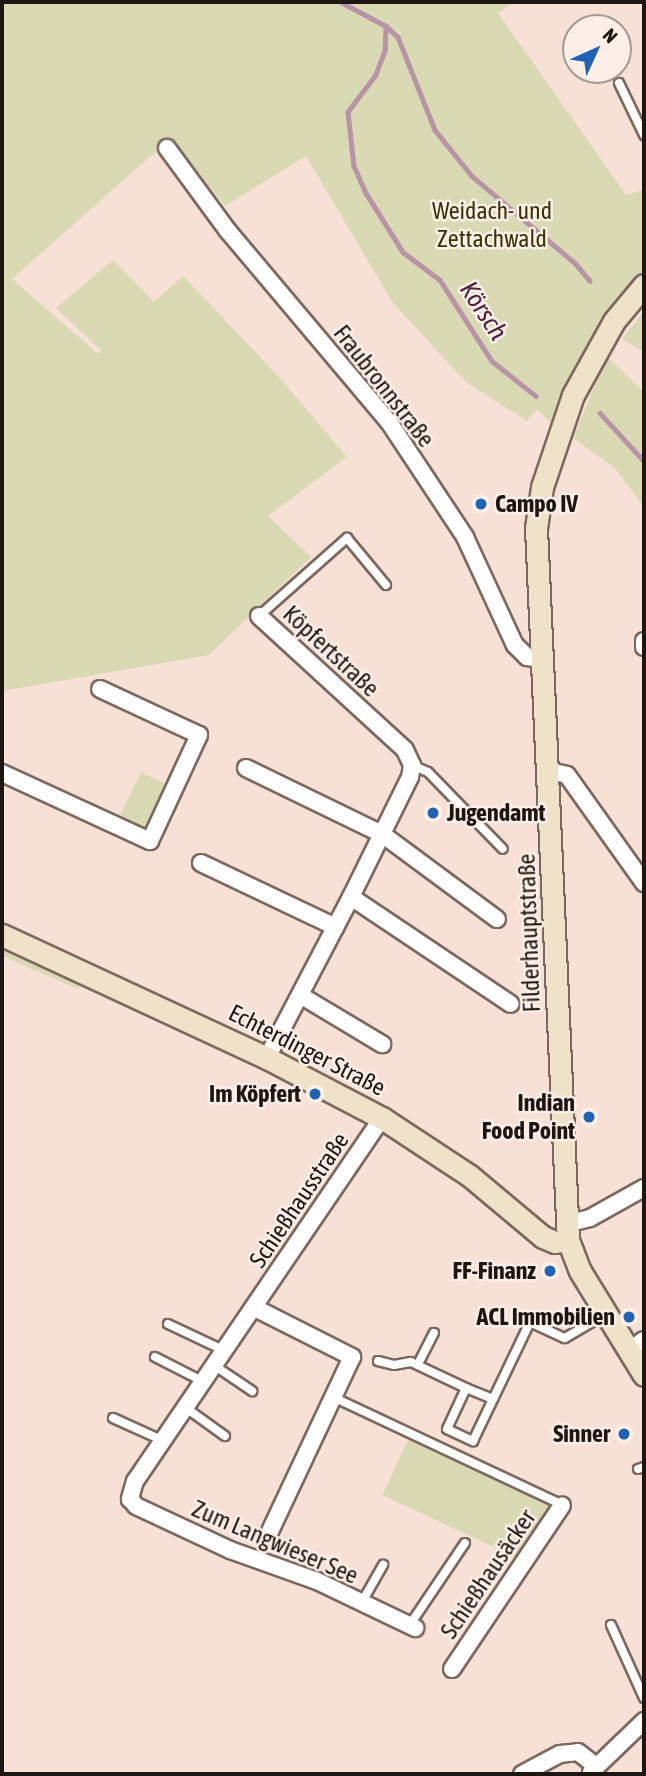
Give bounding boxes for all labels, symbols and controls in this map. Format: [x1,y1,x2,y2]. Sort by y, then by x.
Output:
north arrow [562,14,632,84]
text: N [599,24,622,47]
park label: Weidach- und Zettachwald [432,197,552,253]
water label: Körsch [453,276,513,346]
street label: Fraubronnstraße [327,319,441,453]
place label: Campo IV [495,490,578,518]
marker: Campo IV [473,496,489,512]
street label: Köpfertstraße [277,599,385,703]
place label: Jugendamt [447,799,545,827]
marker: Jugendamt [425,805,441,821]
street label: Filderhauptstraße [512,853,546,1013]
street label: Echterdinger Straße [224,998,390,1102]
place label: Im Köpfert [209,1080,301,1108]
marker: Im Köpfert [307,1086,323,1102]
place label: Indian Food Point [482,1089,575,1145]
marker: Indian Food Point [581,1109,597,1125]
street label: Schießhausstraße [243,1127,355,1273]
place label: FF-Finanz [452,1257,536,1285]
marker: FF-Finanz [542,1263,558,1279]
place label: ACL Immobilien [477,1303,615,1331]
marker: ACL Immobilien [621,1309,637,1325]
place label: Sinner [553,1420,610,1448]
marker: Sinner [616,1426,632,1442]
street label: Zum Langwieser See [188,1494,362,1590]
street label: Schießhausäcker [434,1504,542,1644]

